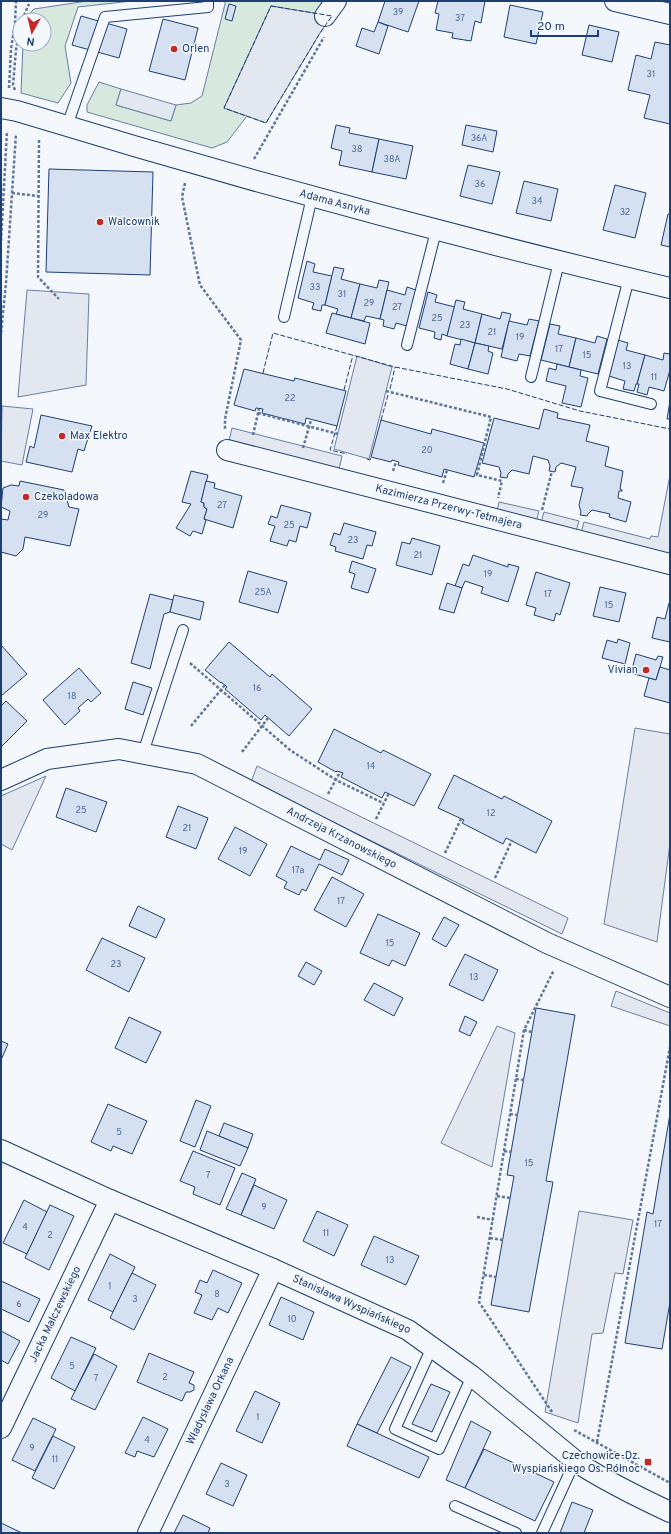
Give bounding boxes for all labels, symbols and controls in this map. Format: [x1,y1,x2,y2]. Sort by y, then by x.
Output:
house number: 39 [393,7,403,18]
north arrow [12,12,52,52]
scale bar [531,12,598,38]
house number: 37 [455,13,465,24]
text: 20 m [537,19,565,35]
text: N [26,33,36,48]
place label: Orlen [182,42,209,56]
marker: Orlen [169,44,179,54]
house number: 31 [647,69,655,80]
house number: 36A [471,133,487,144]
house number: 38 [352,144,362,155]
house number: 38A [384,154,400,165]
house number: 36 [475,179,485,190]
street label: Adama Asnyka [298,186,372,219]
house number: 34 [531,196,543,207]
house number: 32 [620,207,630,218]
place label: Walcownik [108,215,160,229]
marker: Walcownik [95,217,105,227]
house number: 33 [310,282,320,293]
house number: 31 [338,289,346,300]
house number: 29 [364,298,374,309]
house number: 27 [392,302,402,313]
house number: 25 [431,313,443,324]
house number: 23 [460,320,470,331]
house number: 21 [488,327,496,338]
house number: 19 [516,332,524,343]
house number: 17 [555,344,563,355]
house number: 15 [583,350,591,361]
house number: 13 [623,361,631,372]
house number: 11 [651,372,657,383]
house number: 22 [284,393,296,404]
place label: Max Elektro [70,429,128,443]
marker: Max Elektro [57,431,67,441]
house number: 20 [421,445,433,456]
street label: Kazimierza Przerwy-Tetmajera [374,481,524,533]
place label: Czekoladowa [34,490,99,504]
marker: Czekoladowa [21,492,31,502]
house number: 27 [217,500,227,511]
house number: 29 [38,510,48,521]
house number: 25 [283,520,295,531]
house number: 23 [348,535,358,546]
house number: 21 [414,550,422,561]
house number: 19 [484,569,492,580]
house number: 25A [254,587,272,598]
house number: 17 [544,589,552,600]
house number: 15 [605,600,613,611]
place label: Vivian [607,663,638,677]
marker: Vivian [641,665,651,675]
house number: 16 [253,683,261,694]
house number: 18 [68,691,76,702]
house number: 14 [367,761,376,772]
street label: Andrzeja Krzanowskiego [284,804,399,872]
house number: 25 [75,805,87,816]
house number: 12 [487,808,495,819]
house number: 21 [183,823,191,834]
house number: 19 [239,846,247,857]
house number: 17a [292,865,305,876]
house number: 17 [337,896,345,907]
house number: 15 [386,938,394,949]
house number: 23 [111,959,121,970]
house number: 13 [470,972,478,983]
house number: 5 [116,1127,122,1138]
house number: 15 [525,1158,533,1169]
house number: 7 [206,1170,211,1181]
house number: 9 [261,1202,267,1213]
house number: 17 [654,1219,662,1230]
house number: 4 [22,1222,28,1233]
house number: 11 [323,1228,329,1239]
house number: 2 [47,1230,53,1241]
house number: 13 [386,1255,394,1266]
street label: Jacka Malczewskiego [26,1264,84,1365]
street label: Stanisława Wyspiańskiego [290,1272,413,1337]
house number: 1 [108,1281,112,1292]
house number: 8 [214,1289,220,1300]
house number: 3 [132,1294,138,1305]
house number: 6 [16,1299,22,1310]
house number: 10 [287,1314,297,1325]
street label: Władysława Orkana [184,1355,237,1447]
house number: 5 [69,1361,75,1372]
house number: 2 [162,1372,168,1383]
house number: 7 [94,1373,99,1384]
house number: 1 [256,1412,260,1423]
house number: 4 [144,1435,150,1446]
house number: 9 [29,1443,35,1454]
place label: Czechowice-Dz. Wyspiańskiego Os. Północ [512,1449,640,1476]
house number: 11 [52,1454,58,1465]
marker: Czechowice-Dz. Wyspiańskiego Os. Północ [643,1457,653,1467]
house number: 3 [224,1479,230,1490]

